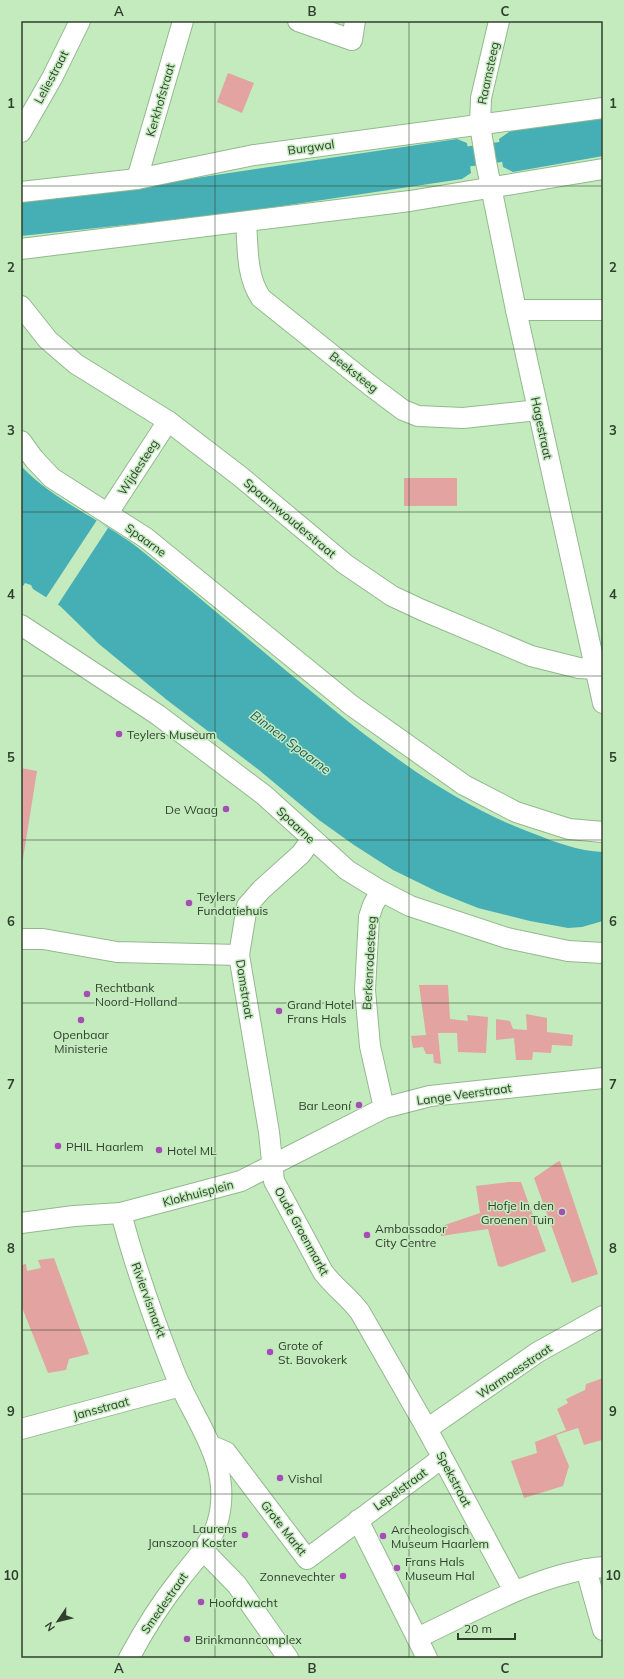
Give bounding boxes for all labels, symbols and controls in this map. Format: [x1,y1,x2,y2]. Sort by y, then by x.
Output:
text: A [114,3,124,19]
text: B [308,3,317,19]
text: C [501,3,510,19]
street label: Raamsteeg [474,40,502,106]
street label: Leliestraat [31,48,71,106]
street label: Kerkhofstraat [142,62,178,138]
text: 1 [7,95,15,111]
text: 1 [609,95,617,111]
street label: Burgwal [287,136,335,158]
text: 2 [7,259,15,275]
text: 2 [609,259,617,275]
street label: Beeksteeg [327,348,381,396]
street label: Hagestraat [528,396,556,460]
text: 3 [7,422,15,438]
text: 3 [609,422,617,438]
street label: Wijdesteeg [115,436,161,498]
street label: Spaarnwouderstraat [241,475,339,561]
street label: Spaarne [123,520,169,560]
text: 4 [7,586,15,602]
text: 4 [609,586,617,602]
water label: Binnen Spaarne [248,707,334,777]
place label: Teylers Museum [127,727,216,742]
marker: Teylers Museum [114,729,124,739]
text: 5 [7,749,15,765]
text: 5 [609,749,617,765]
place label: De Waag [165,802,218,817]
street label: Spaarne [274,803,318,847]
marker: De Waag [221,804,231,814]
place label: Teylers Fundatiehuis [197,889,268,918]
marker: Teylers Fundatiehuis [184,898,194,908]
text: 6 [7,913,15,929]
text: 6 [609,913,617,929]
street label: Berkenrodesteeg [359,916,379,1010]
street label: Damstraat [233,958,257,1020]
place label: Rechtbank Noord-Holland [95,980,177,1009]
marker: Rechtbank Noord-Holland [82,989,92,999]
place label: Grand Hotel Frans Hals [287,997,354,1026]
marker: Grand Hotel Frans Hals [274,1006,284,1016]
marker: Openbaar Ministerie [76,1015,86,1025]
place label: Openbaar Ministerie [53,1027,110,1056]
text: 7 [7,1076,15,1092]
text: 7 [609,1076,617,1092]
street label: Lange Veerstraat [416,1080,512,1108]
place label: Bar Leoní [298,1098,352,1113]
marker: Bar Leoní [354,1100,364,1110]
place label: PHIL Haarlem [66,1139,144,1154]
marker: PHIL Haarlem [53,1141,63,1151]
place label: Hotel ML [167,1143,217,1158]
marker: Hotel ML [154,1145,164,1155]
street label: Klokhuisplein [161,1176,235,1210]
street label: Oude Groenmarkt [271,1184,333,1278]
place label: Hofje In den Groenen Tuin [481,1198,554,1227]
marker: Hofje In den Groenen Tuin [557,1207,567,1217]
place label: Ambassador City Centre [375,1221,447,1250]
marker: Ambassador City Centre [362,1230,372,1240]
text: 8 [7,1240,15,1256]
text: 8 [609,1240,617,1256]
street label: Riviervismarkt [128,1260,170,1340]
place label: Grote of St. Bavokerk [278,1338,348,1367]
street label: Warmoesstraat [474,1340,554,1402]
marker: Grote of St. Bavokerk [265,1347,275,1357]
street label: Jansstraat [71,1393,131,1423]
text: 9 [7,1403,15,1419]
text: 9 [609,1403,617,1419]
street label: Spekstraat [433,1449,475,1509]
street label: Lepelstraat [370,1465,430,1513]
place label: Vishal [288,1471,322,1486]
marker: Vishal [275,1473,285,1483]
street label: Grote Markt [258,1497,310,1559]
place label: Laurens Janszoon Koster [148,1521,238,1550]
place label: Archeologisch Museum Haarlem [391,1522,489,1551]
marker: Laurens Janszoon Koster [240,1530,250,1540]
marker: Archeologisch Museum Haarlem [378,1531,388,1541]
place label: Frans Hals Museum Hal [405,1554,475,1583]
marker: Frans Hals Museum Hal [392,1563,402,1573]
text: 10 [3,1567,19,1583]
text: 10 [605,1567,621,1583]
place label: Zonnevechter [260,1569,336,1584]
street label: Smedestraat [137,1570,191,1636]
marker: Zonnevechter [338,1571,348,1581]
place label: Hoofdwacht [209,1595,278,1610]
marker: Hoofdwacht [196,1597,206,1607]
north arrow [38,1601,78,1641]
scale bar [458,1615,515,1641]
text: N [42,1619,58,1634]
text: 20 m [464,1621,492,1636]
place label: Brinkmanncomplex [195,1632,302,1647]
marker: Brinkmanncomplex [182,1634,192,1644]
text: A [114,1660,124,1676]
text: B [308,1660,317,1676]
text: C [501,1660,510,1676]

